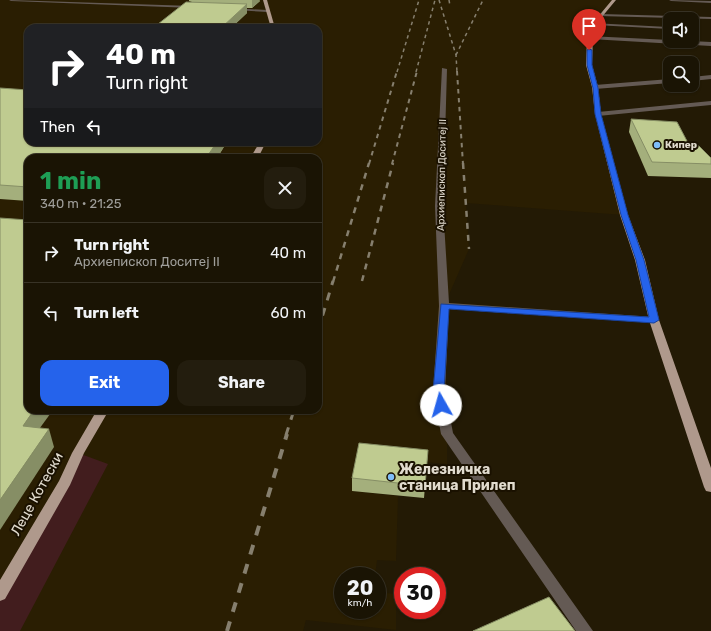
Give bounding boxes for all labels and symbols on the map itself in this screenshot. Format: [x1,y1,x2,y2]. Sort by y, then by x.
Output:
pin [572,9,606,50]
street label: Архиепископ Доситеј II [435,119,449,231]
place label: Кипер [665,139,697,151]
marker: Кипер [652,140,662,150]
position arrow [420,384,462,426]
street label: Леце Котески [7,449,67,539]
place label: Железничка станица Прилеп [399,461,516,494]
marker: Железничка станица Прилеп [386,472,396,482]
speed limit sign: 30 [394,567,446,619]

